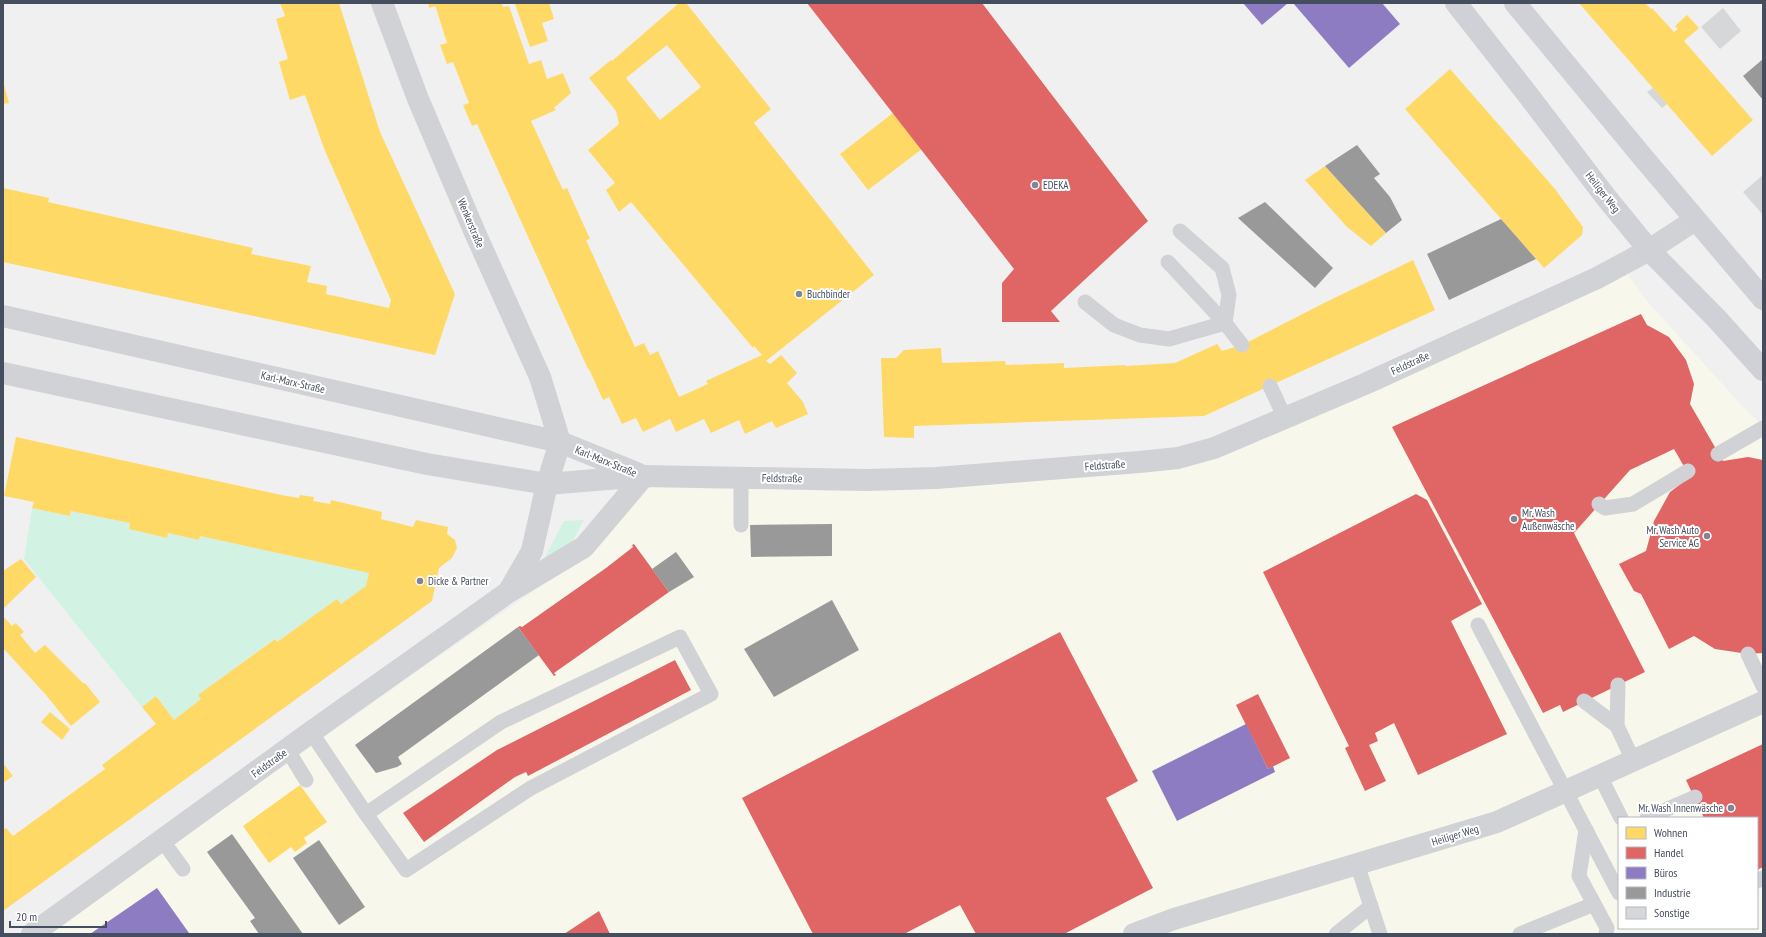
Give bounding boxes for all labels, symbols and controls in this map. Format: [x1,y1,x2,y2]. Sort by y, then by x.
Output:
street label: Heiliger Weg [1583,169,1624,216]
place label: EDEKA [1043,178,1069,192]
marker: EDEKA [1030,180,1040,190]
street label: Wenkerstraße [454,196,488,250]
place label: Buchbinder [807,287,850,301]
marker: Buchbinder [794,289,804,299]
street label: Feldstraße [1389,348,1432,378]
street label: Karl-Marx-Straße [260,368,327,396]
street label: Karl-Marx-Straße [573,442,639,480]
street label: Feldstraße [1084,457,1126,473]
street label: Feldstraße [762,471,803,485]
place label: Mr. Wash Außenwäsche [1522,506,1575,533]
marker: Mr. Wash Außenwäsche [1509,514,1519,524]
place label: Mr. Wash Auto Service AG [1646,523,1699,550]
marker: Mr. Wash Auto Service AG [1702,531,1712,541]
place label: Dicke & Partner [428,574,488,588]
marker: Dicke & Partner [415,576,425,586]
street label: Feldstraße [249,745,290,781]
place label: Mr. Wash Innenwäsche [1638,801,1723,815]
marker: Mr. Wash Innenwäsche [1726,803,1736,813]
legend [1618,817,1758,929]
street label: Heiliger Weg [1430,821,1480,849]
text: Wohnen [1654,825,1688,840]
text: Handel [1654,845,1684,860]
text: Büros [1654,865,1677,880]
text: Industrie [1654,885,1691,900]
scale bar [10,903,106,929]
text: Sonstige [1654,905,1690,920]
text: 20 m [16,909,37,924]

